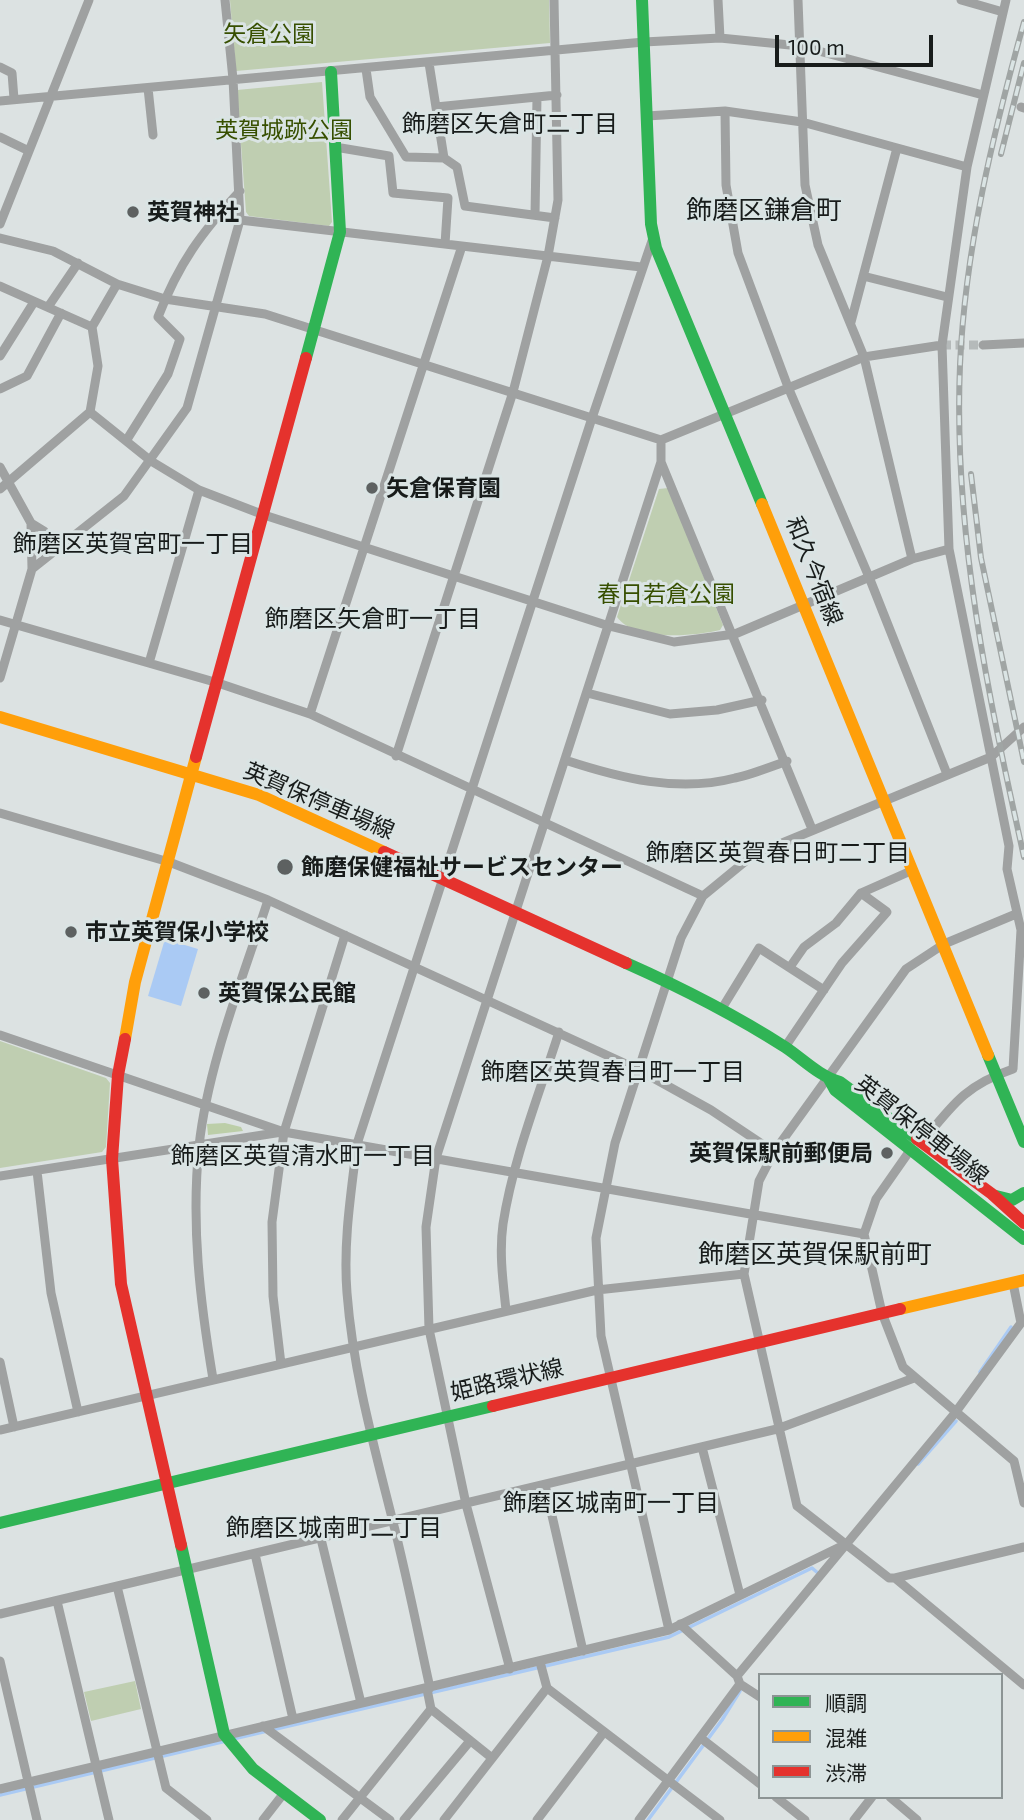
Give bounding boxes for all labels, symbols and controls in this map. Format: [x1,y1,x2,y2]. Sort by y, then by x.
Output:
park label: 矢倉公園 [223,20,315,48]
scale bar [779,21,936,65]
text: 100 m [788,34,845,59]
district label: 飾磨区矢倉町二丁目 [402,110,618,138]
park label: 英賀城跡公園 [215,116,353,144]
district label: 飾磨区鎌倉町 [686,194,842,226]
place label: 英賀神社 [147,198,239,226]
marker: 英賀神社 [125,204,141,220]
place label: 矢倉保育園 [386,474,501,502]
marker: 矢倉保育園 [364,480,380,496]
street label: 和久今宿線 [780,513,848,629]
district label: 飾磨区英賀宮町一丁目 [13,530,253,558]
park label: 春日若倉公園 [597,580,735,608]
district label: 飾磨区矢倉町一丁目 [265,605,481,633]
street label: 英賀保停車場線 [240,757,398,845]
district label: 飾磨区英賀春日町二丁目 [646,839,910,867]
place label: 飾磨保健福祉サービスセンター [301,853,623,881]
marker: 飾磨保健福祉サービスセンター [275,857,295,877]
place label: 市立英賀保小学校 [85,918,269,946]
marker: 市立英賀保小学校 [63,924,79,940]
place label: 英賀保公民館 [218,979,356,1007]
marker: 英賀保公民館 [196,985,212,1001]
district label: 飾磨区英賀春日町一丁目 [481,1058,745,1086]
street label: 英賀保停車場線 [850,1070,994,1190]
place label: 英賀保駅前郵便局 [689,1139,873,1167]
district label: 飾磨区英賀清水町一丁目 [171,1142,435,1170]
marker: 英賀保駅前郵便局 [879,1145,895,1161]
district label: 飾磨区英賀保駅前町 [698,1238,932,1270]
street label: 姫路環状線 [448,1354,566,1406]
district label: 飾磨区城南町一丁目 [503,1489,719,1517]
district label: 飾磨区城南町二丁目 [226,1514,442,1542]
legend [758,1673,1003,1799]
text: 順調 [825,1690,867,1715]
text: 混雑 [825,1725,867,1750]
text: 渋滞 [825,1760,867,1785]

